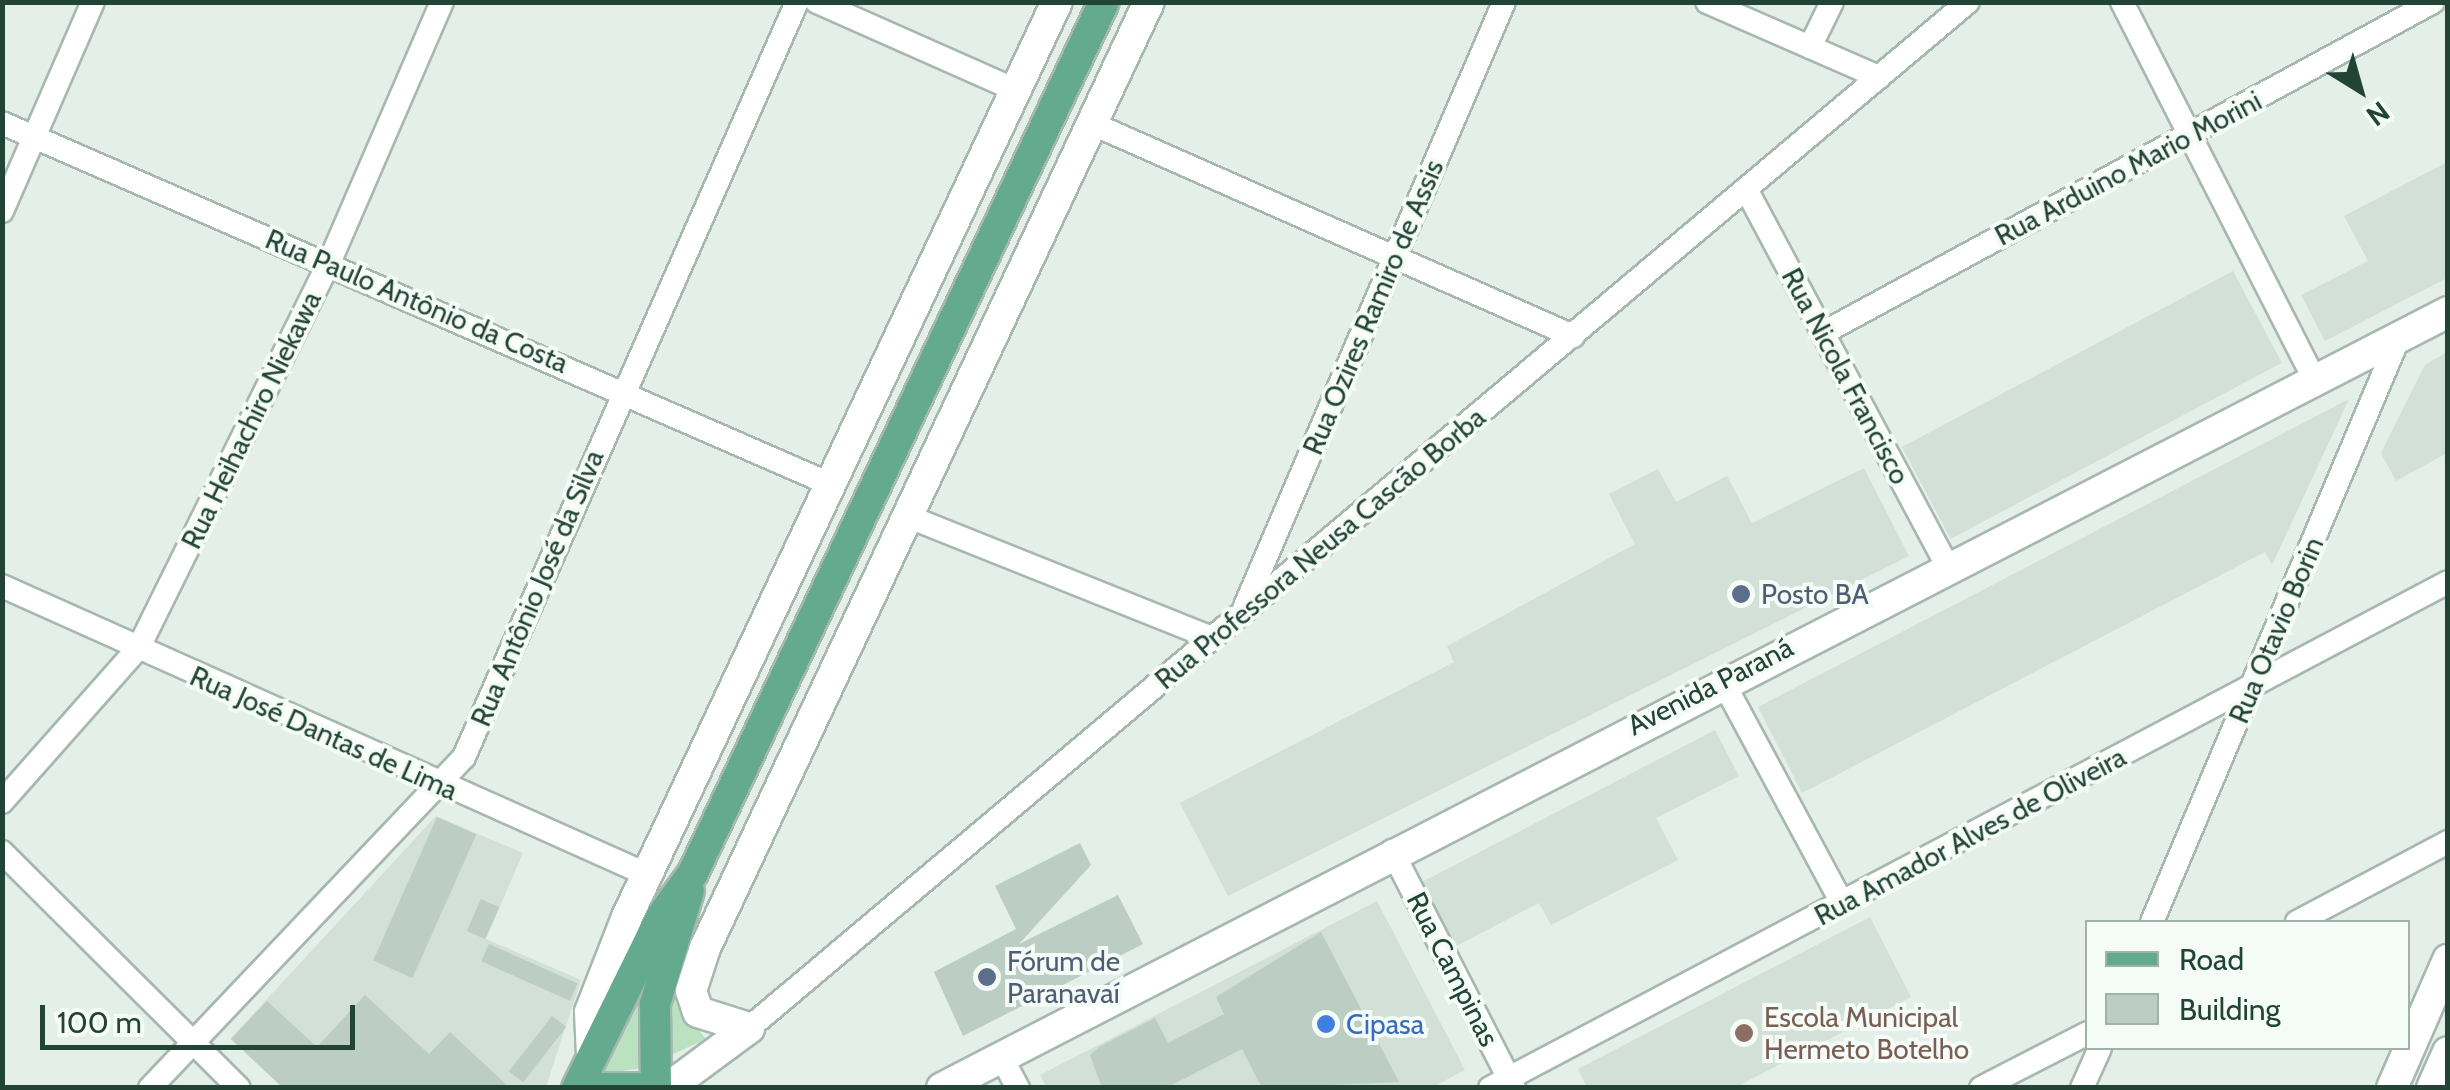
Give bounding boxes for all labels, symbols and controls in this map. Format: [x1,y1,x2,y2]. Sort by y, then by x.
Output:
north arrow [2310,40,2410,140]
street label: Rua Arduino Mario Morini [1989,83,2267,253]
text: N [2360,94,2396,133]
street label: Rua Ozires Ramiro de Assis [1296,154,1450,460]
street label: Rua Paulo Antônio da Costa [261,222,573,380]
street label: Rua Nicola Francisco [1775,262,1917,490]
street label: Rua Heihachiro Niekawa [174,286,328,554]
street label: Rua Professora Neusa Cascão Borba [1148,400,1492,696]
street label: Rua Antônio José da Silva [464,445,610,731]
street label: Rua Otavio Borin [2222,532,2330,728]
place label: Posto BA [1761,577,1869,611]
marker: Posto BA [1730,583,1752,605]
street label: Avenida Paraná [1622,630,1798,742]
street label: Rua José Dantas de Lima [185,659,463,807]
street label: Rua Amador Alves de Oliveira [1809,740,2131,932]
street label: Rua Campinas [1400,886,1506,1052]
legend [2085,920,2410,1050]
text: Road [2179,941,2244,978]
place label: Fórum de Paranavaí [1007,944,1120,1010]
marker: Fórum de Paranavaí [976,966,998,988]
scale bar [45,985,360,1047]
text: Building [2179,991,2281,1028]
place label: Escola Municipal Hermeto Botelho [1764,1000,1969,1066]
text: 100 m [57,1004,142,1041]
place label: Cipasa [1346,1007,1424,1041]
marker: Cipasa [1315,1013,1337,1035]
marker: Escola Municipal Hermeto Botelho [1733,1022,1755,1044]

